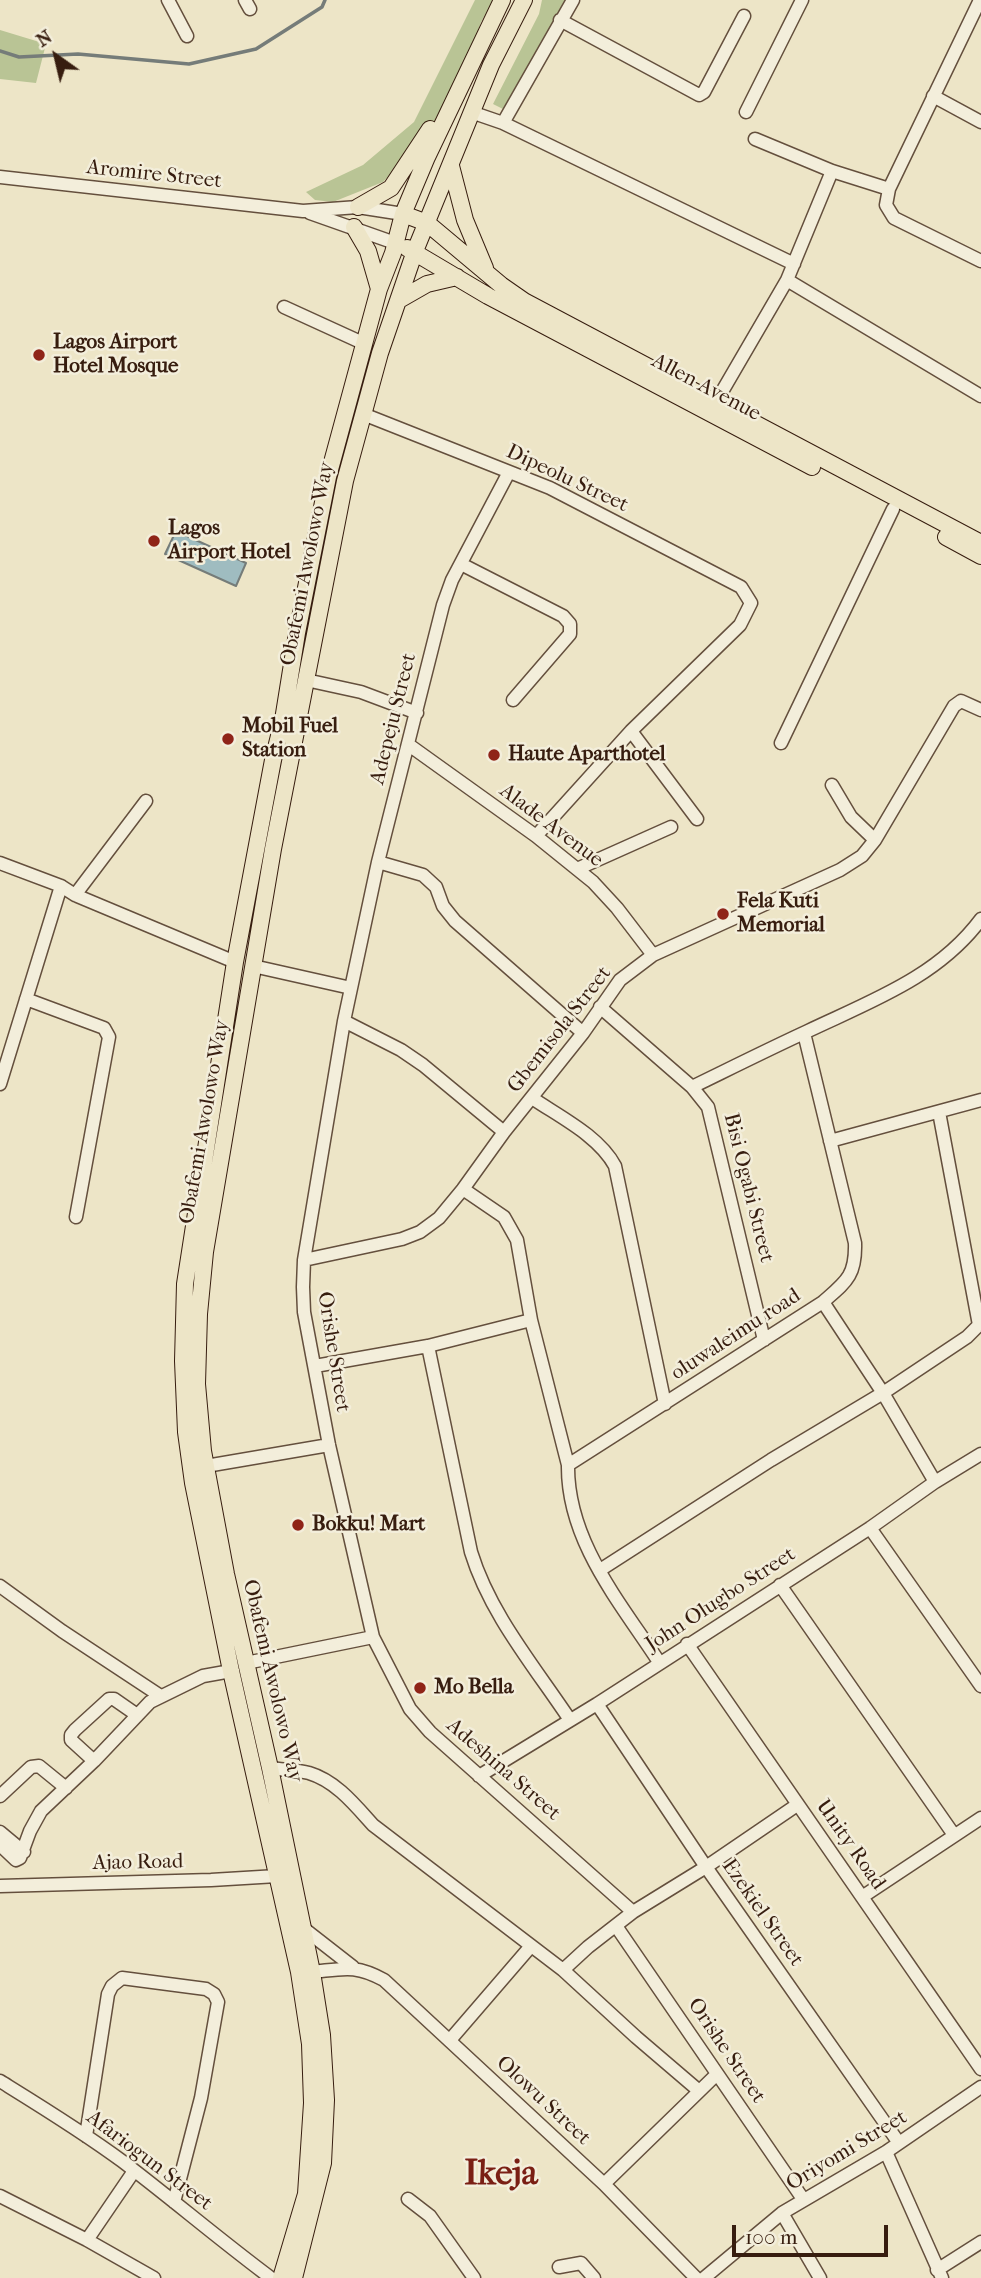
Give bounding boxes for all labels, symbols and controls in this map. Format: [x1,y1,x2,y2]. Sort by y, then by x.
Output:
north arrow [21,21,91,91]
text: N [32,25,56,52]
street label: Aromire Street [85,155,223,195]
place label: Lagos Airport Hotel Mosque [53,330,178,380]
marker: Lagos Airport Hotel Mosque [31,347,47,363]
street label: Allen Avenue [647,349,765,427]
street label: Dipeolu Street [502,440,632,518]
street label: Obafemi Awolowo Way [276,460,340,668]
place label: Lagos Airport Hotel [168,516,291,566]
marker: Lagos Airport Hotel [146,533,162,549]
street label: Adepeju Street [366,651,422,787]
place label: Mobil Fuel Station [242,714,338,764]
marker: Mobil Fuel Station [220,731,236,747]
place label: Haute Aparthotel [508,742,666,768]
marker: Haute Aparthotel [486,747,502,763]
street label: Alade Avenue [494,779,608,873]
place label: Fela Kuti Memorial [737,889,825,939]
marker: Fela Kuti Memorial [715,906,731,922]
street label: Gbemisola Street [503,962,617,1098]
street label: Obafemi Awolowo Way [175,1018,235,1226]
street label: Bisi Ogabi Street [717,1111,779,1265]
street label: oluwaleimu road [666,1284,806,1386]
street label: Orishe Street [311,1290,355,1414]
place label: Bokku! Mart [312,1512,425,1538]
marker: Bokku! Mart [290,1517,306,1533]
street label: John Olugbo Street [641,1542,801,1658]
street label: Obafemi Awolowo Way [236,1577,308,1785]
place label: Mo Bella [434,1675,513,1701]
marker: Mo Bella [412,1680,428,1696]
street label: Adeshina Street [441,1714,565,1826]
street label: Unity Road [810,1795,890,1895]
street label: Ajao Road [92,1850,184,1876]
street label: Ezekiel Street [716,1854,808,1972]
street label: Orishe Street [682,1994,770,2108]
street label: Olowu Street [491,2051,595,2151]
street label: Afariogun Street [81,2105,217,2217]
street label: Oriyomi Street [782,2105,912,2197]
district label: Ikeja [464,2154,538,2196]
scale bar [736,2212,892,2256]
text: 100 m [745,2225,798,2249]

